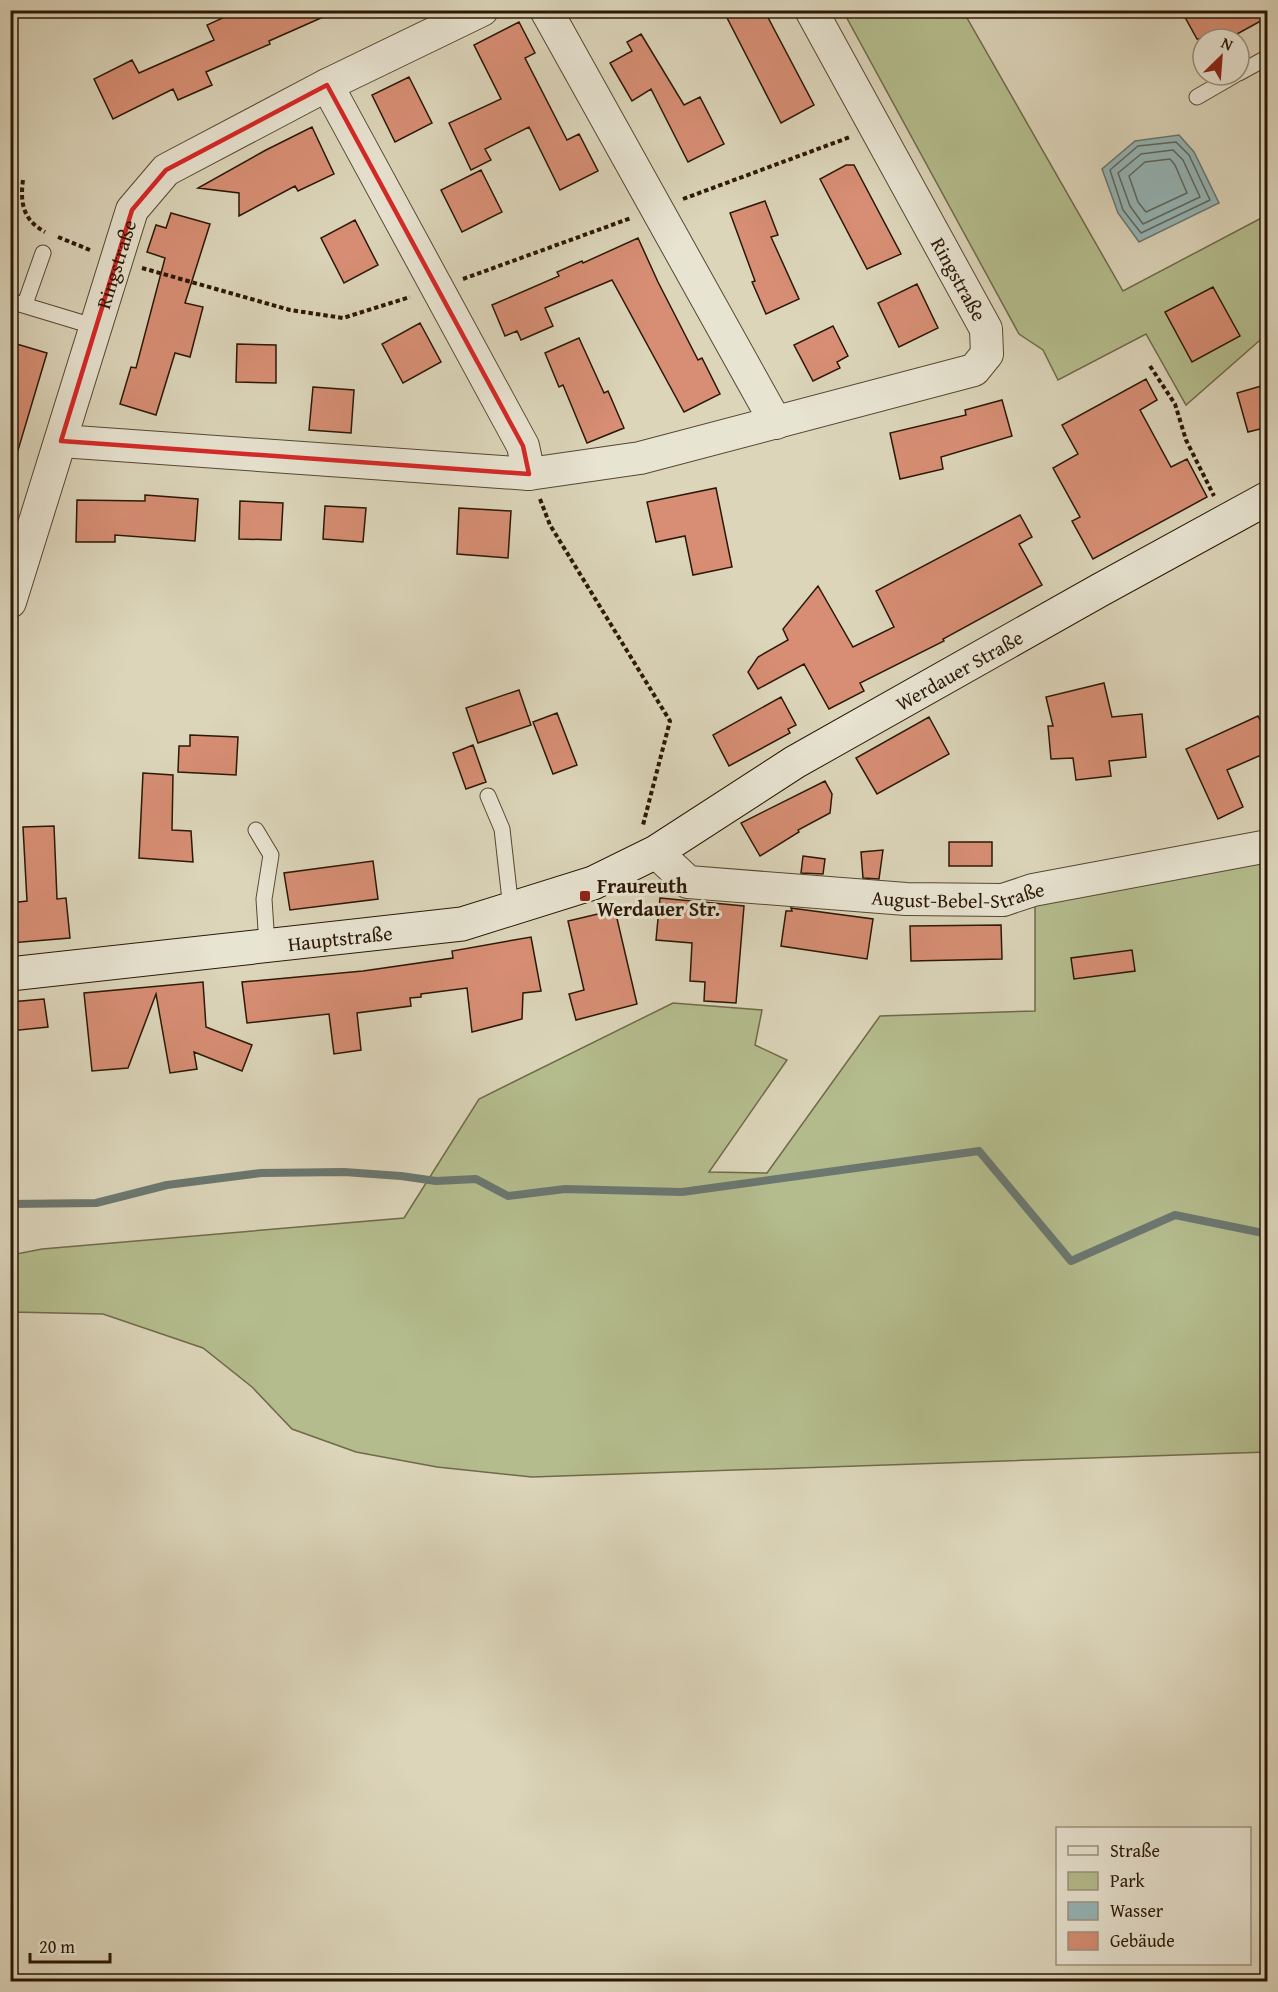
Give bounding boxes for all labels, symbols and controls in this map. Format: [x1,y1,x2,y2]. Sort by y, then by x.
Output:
north arrow [1191,27,1251,87]
text: N [1217,30,1238,57]
street label: Ringstraße [88,216,143,312]
street label: Ringstraße [924,232,994,326]
street label: Werdauer Straße [890,622,1028,717]
place label: Fraureuth Werdauer Str. [597,871,720,923]
street label: August-Bebel-Straße [870,874,1046,915]
marker: Fraureuth Werdauer Str. [578,889,592,903]
street label: Hauptstraße [286,917,394,958]
legend [1056,1827,1251,1965]
text: Straße [1110,1837,1160,1864]
text: Park [1110,1867,1146,1894]
text: Wasser [1110,1897,1164,1924]
scale bar [30,1926,110,1964]
text: Gebäude [1110,1927,1175,1954]
text: 20 m [39,1933,75,1960]

